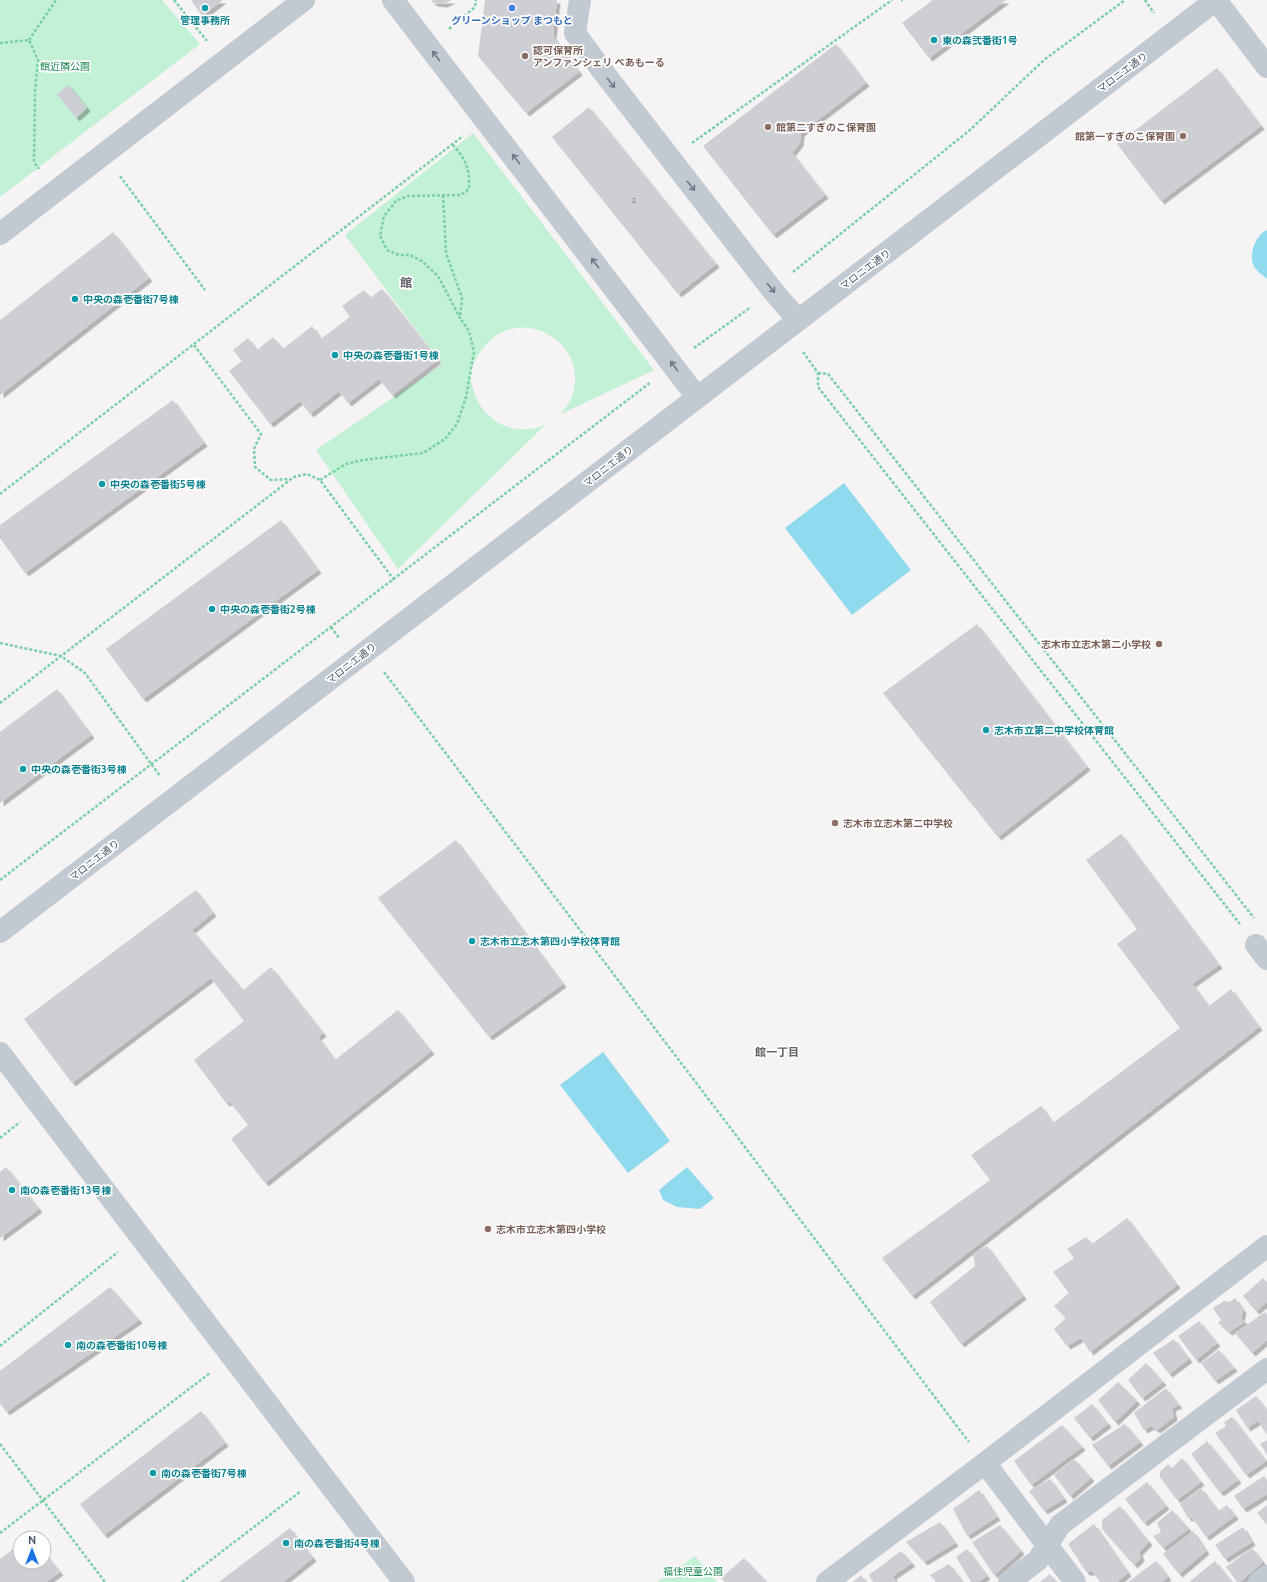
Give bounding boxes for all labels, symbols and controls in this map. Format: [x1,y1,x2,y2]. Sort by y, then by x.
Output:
marker: 管理事務所 [200,3,210,13]
marker: グリーンショップ まつもと [507,3,517,13]
place label: 管理事務所 [180,15,230,26]
place label: グリーンショップ まつもと [451,15,573,26]
marker: 東の森弐番街1号 [929,35,939,45]
place label: 東の森弐番街1号 [942,35,1018,46]
place label: 認可保育所 アンファンシェリ ぺあもーる [533,45,665,68]
street label: マロニエ通り [1095,50,1150,95]
one-way arrow [432,51,441,62]
marker: 認可保育所 アンファンシェリ ぺあもーる [520,51,530,61]
park label: 館近隣公園 [40,61,90,72]
one-way arrow [607,78,616,89]
marker: 館第二すぎのこ保育園 [763,122,773,132]
place label: 館第二すぎのこ保育園 [776,122,876,133]
place label: 館第一すぎのこ保育園 [1075,131,1175,142]
marker: 館第一すぎのこ保育園 [1178,131,1188,141]
one-way arrow [511,154,520,165]
one-way arrow [687,180,695,191]
house number: 2 [632,196,636,205]
street label: マロニエ通り [838,247,893,292]
one-way arrow [590,257,599,268]
district label: 館 [400,276,412,289]
one-way arrow [767,283,775,294]
marker: 中央の森壱番街7号棟 [70,294,80,304]
place label: 中央の森壱番街7号棟 [83,294,179,305]
marker: 中央の森壱番街1号棟 [330,350,340,360]
place label: 中央の森壱番街1号棟 [343,350,439,361]
one-way arrow [669,360,678,371]
street label: マロニエ通り [581,444,635,489]
marker: 中央の森壱番街5号棟 [97,479,107,489]
place label: 中央の森壱番街5号棟 [110,479,206,490]
marker: 中央の森壱番街2号棟 [207,604,217,614]
place label: 中央の森壱番街2号棟 [220,604,316,615]
place label: 志木市立志木第二小学校 [1041,639,1151,650]
marker: 志木市立志木第二小学校 [1154,639,1164,649]
street label: マロニエ通り [324,641,378,686]
marker: 志木市立第二中学校体育館 [981,725,991,735]
place label: 志木市立第二中学校体育館 [994,725,1114,736]
marker: 中央の森壱番街3号棟 [18,764,28,774]
place label: 中央の森壱番街3号棟 [31,764,127,775]
marker: 志木市立志木第二中学校 [830,818,840,828]
place label: 志木市立志木第二中学校 [843,818,953,829]
street label: マロニエ通り [67,838,121,883]
marker: 志木市立志木第四小学校体育館 [467,936,477,946]
place label: 志木市立志木第四小学校体育館 [480,936,620,947]
district label: 館一丁目 [754,1046,799,1058]
marker: 南の森壱番街13号棟 [7,1185,17,1195]
place label: 南の森壱番街13号棟 [20,1185,111,1196]
marker: 志木市立志木第四小学校 [483,1224,493,1234]
place label: 志木市立志木第四小学校 [496,1224,606,1235]
marker: 南の森壱番街10号棟 [63,1340,73,1350]
place label: 南の森壱番街10号棟 [76,1340,167,1351]
marker: 南の森壱番街7号棟 [148,1468,158,1478]
place label: 南の森壱番街7号棟 [161,1468,247,1479]
north arrow [12,1530,52,1570]
text: N [28,1534,36,1546]
marker: 南の森壱番街4号棟 [281,1538,291,1548]
place label: 南の森壱番街4号棟 [294,1538,380,1549]
park label: 福住児童公園 [663,1566,723,1577]

